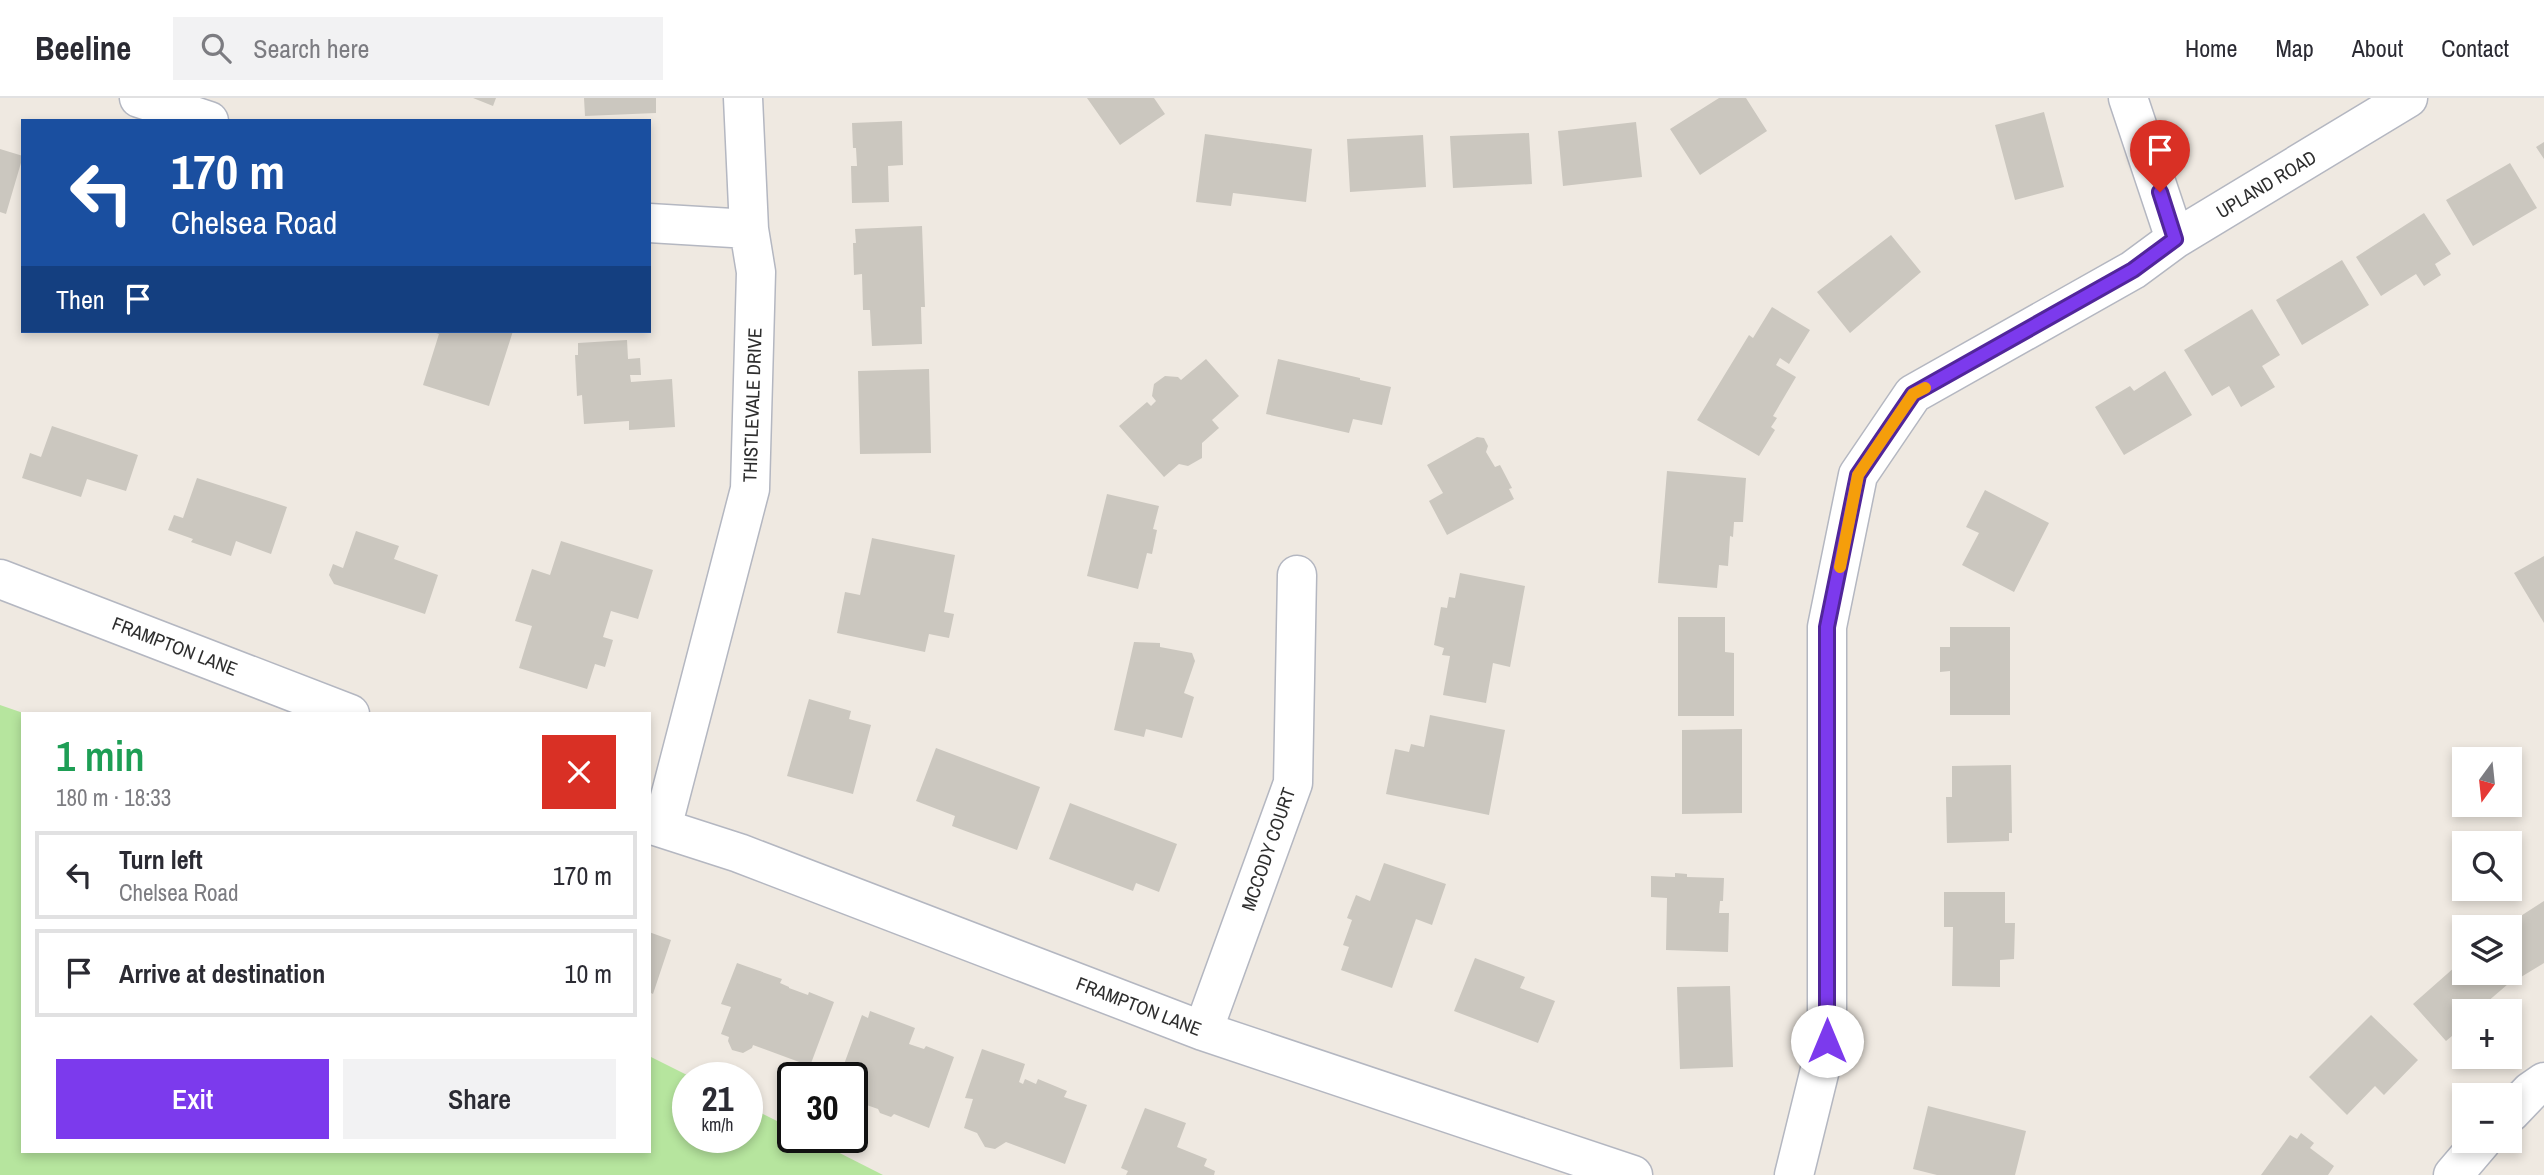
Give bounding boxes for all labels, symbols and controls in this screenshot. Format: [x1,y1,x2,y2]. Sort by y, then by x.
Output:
search box [173,17,663,80]
text: Beeline [35,26,131,70]
icon: search [197,29,235,67]
text: Search here [253,31,369,66]
text: Home [2185,32,2237,64]
text: Map [2275,32,2314,64]
text: About [2352,32,2403,64]
text: Contact [2441,32,2509,64]
pin [2130,120,2190,192]
icon: arrive [2141,131,2179,169]
text: 170 m [171,138,285,204]
street label: UPLAND ROAD [2211,144,2321,224]
icon: left [56,147,147,238]
text: Chelsea Road [171,201,337,244]
icon: arrive [119,280,157,318]
text: Then [56,282,105,317]
street label: THISTLEVALE DRIVE [736,327,768,483]
street label: FRAMPTON LANE [109,610,241,682]
text: 1 min [56,728,145,784]
button: close [542,735,616,809]
north arrow [2452,747,2522,817]
map controls [2452,747,2522,1153]
text: 180 m · 18:33 [56,782,171,813]
street label: MCCODY COURT [1235,784,1301,914]
button: search [2452,831,2522,901]
text: Turn left [119,842,203,877]
icon: left [60,856,98,894]
text: 170 m [553,858,612,893]
text: Chelsea Road [119,877,239,908]
button: layers [2452,915,2522,985]
icon: arrive [60,954,98,992]
text: Arrive at destination [119,956,325,991]
text: 10 m [565,956,612,991]
street label: FRAMPTON LANE [1073,970,1205,1042]
button: + [2452,999,2522,1069]
position arrow [1790,1004,1864,1078]
button: Exit [56,1059,329,1139]
button: Share [343,1059,616,1139]
speed limit sign: 30 [777,1062,868,1153]
text: 21 [702,1075,733,1122]
button: − [2452,1083,2522,1153]
text: km/h [702,1112,734,1137]

